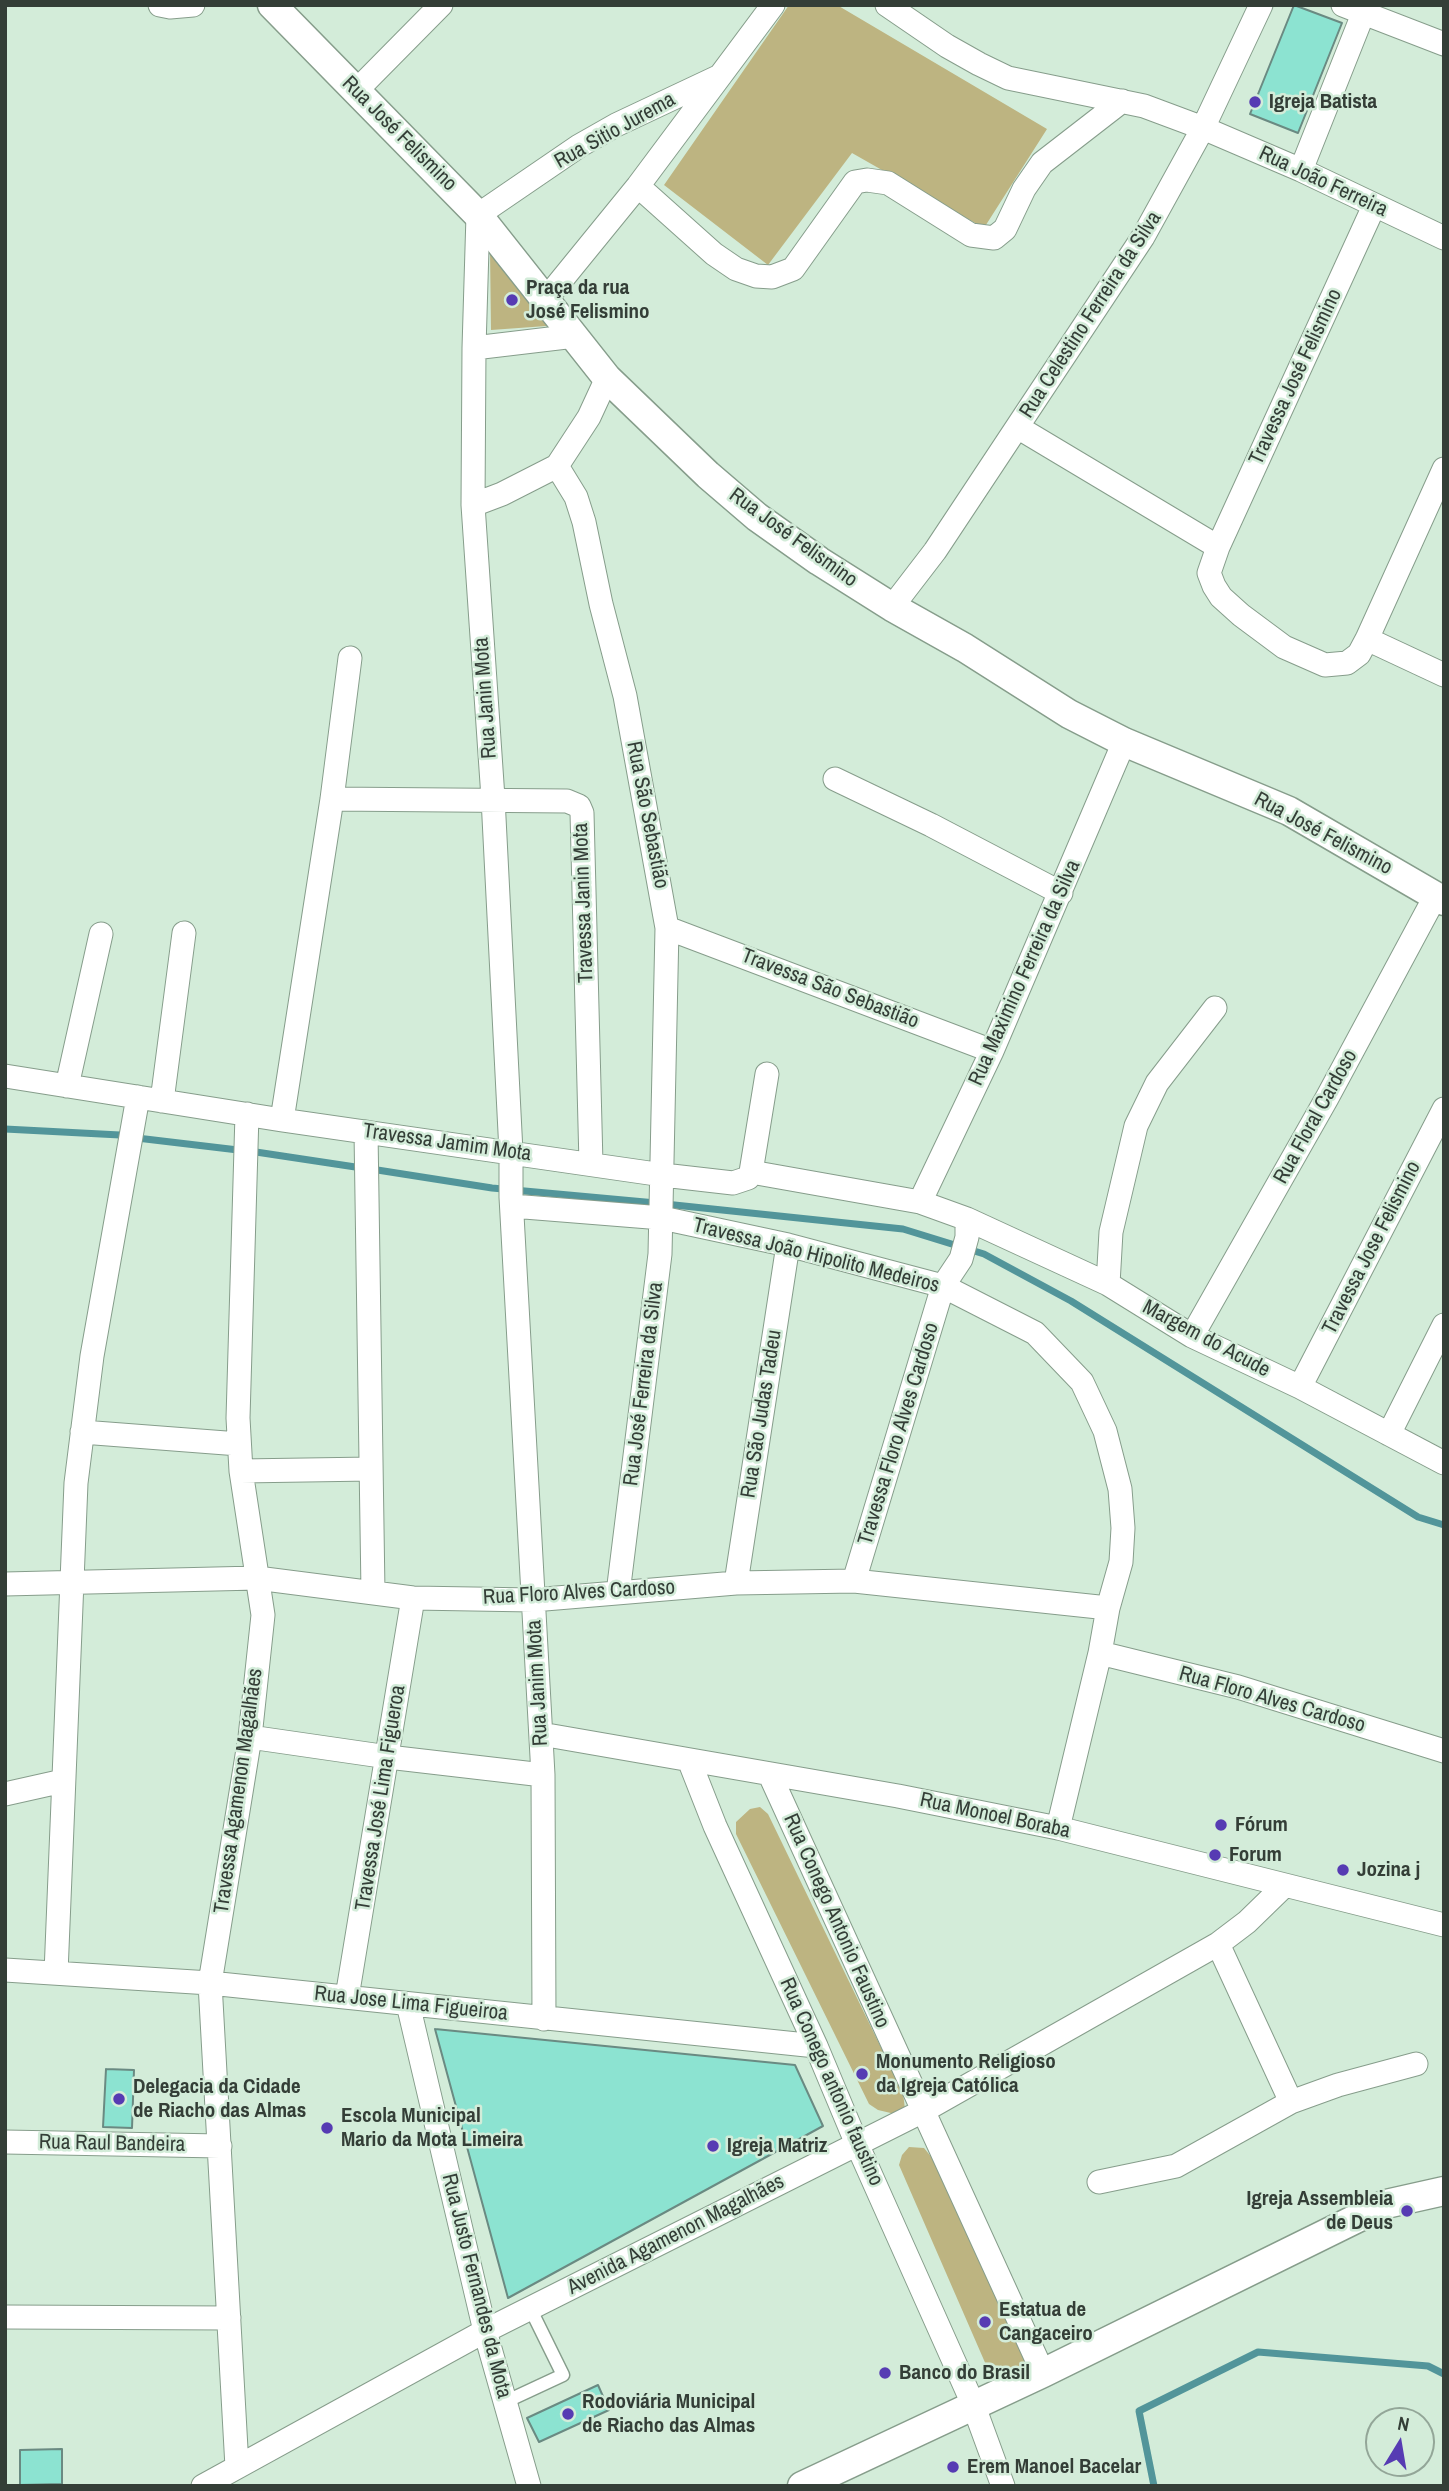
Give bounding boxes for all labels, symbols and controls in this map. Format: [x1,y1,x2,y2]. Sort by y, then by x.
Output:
street label: Rua José Felismino [336,71,462,197]
street label: Rua Sitio Jurema [550,87,680,175]
place label: Igreja Batista [1269,89,1377,115]
marker: Igreja Batista [1247,94,1263,110]
street label: Rua João Ferreira [1255,141,1391,223]
street label: Rua Celestino Ferreira da Silva [1015,207,1167,423]
place label: Praça da rua José Felismino [526,275,650,325]
street label: Travessa José Felismino [1244,285,1348,469]
marker: Praça da rua José Felismino [504,292,520,308]
street label: Rua José Felismino [724,483,862,593]
street label: Rua Janin Mota [469,636,503,760]
street label: Rua São Sebastião [620,739,674,891]
street label: Rua José Felismino [1250,787,1396,881]
street label: Travessa Janin Mota [569,823,599,983]
street label: Rua Maximino Ferreira da Silva [964,856,1086,1090]
street label: Travessa São Sebastião [738,944,922,1034]
street label: Rua Floral Cardoso [1269,1046,1363,1188]
street label: Travessa Jamim Mota [361,1119,533,1167]
street label: Travessa Jose Felismino [1317,1157,1427,1339]
street label: Travessa João Hipolito Medeiros [690,1213,942,1299]
street label: Rua José Ferreira da Silva [619,1281,669,1487]
street label: Margem do Acude [1138,1295,1274,1383]
street label: Travessa Floro Alves Cardoso [853,1320,945,1548]
street label: Rua São Judas Tadeu [736,1328,788,1500]
street label: Rua Floro Alves Cardoso [482,1575,676,1611]
street label: Rua Janim Mota [522,1619,554,1747]
street label: Rua Floro Alves Cardoso [1176,1661,1368,1739]
street label: Travessa Agamenon Magalhães [209,1667,269,1915]
street label: Travessa José Lima Figueroa [351,1683,411,1913]
street label: Rua Monoel Boraba [917,1788,1073,1844]
street label: Rua Conego Antonio Faustino [777,1810,895,2032]
place label: Fórum [1235,1812,1288,1838]
marker: Fórum [1213,1817,1229,1833]
place label: Forum [1229,1842,1282,1868]
marker: Forum [1207,1847,1223,1863]
place label: Jozina j [1357,1857,1420,1883]
marker: Jozina j [1335,1862,1351,1878]
street label: Rua Conego antonio faustino [774,1974,888,2190]
street label: Rua Jose Lima Figueiroa [313,1981,509,2027]
place label: Monumento Religioso da Igreja Católica [876,2049,1056,2099]
marker: Monumento Religioso da Igreja Católica [854,2066,870,2082]
place label: Delegacia da Cidade de Riacho das Almas [133,2074,306,2124]
marker: Delegacia da Cidade de Riacho das Almas [111,2091,127,2107]
place label: Escola Municipal Mario da Mota Limeira [341,2103,523,2153]
marker: Escola Municipal Mario da Mota Limeira [319,2120,335,2136]
street label: Rua Raul Bandeira [39,2130,185,2158]
place label: Igreja Matriz [727,2133,827,2159]
marker: Igreja Matriz [705,2138,721,2154]
street label: Avenida Agamenon Magalhães [563,2169,789,2301]
street label: Rua Justo Fernandes da Mota [436,2171,516,2401]
place label: Igreja Assembleia de Deus [1247,2186,1393,2236]
marker: Igreja Assembleia de Deus [1399,2203,1415,2219]
place label: Estatua de Cangaceiro [999,2297,1093,2347]
marker: Estatua de Cangaceiro [977,2314,993,2330]
place label: Banco do Brasil [899,2360,1030,2386]
marker: Banco do Brasil [877,2365,893,2381]
place label: Rodoviária Municipal de Riacho das Almas [582,2389,755,2439]
marker: Rodoviária Municipal de Riacho das Almas [560,2406,576,2422]
north arrow [1365,2407,1435,2477]
text: N [1396,2410,1412,2437]
place label: Erem Manoel Bacelar [967,2454,1141,2480]
marker: Erem Manoel Bacelar [945,2459,961,2475]

